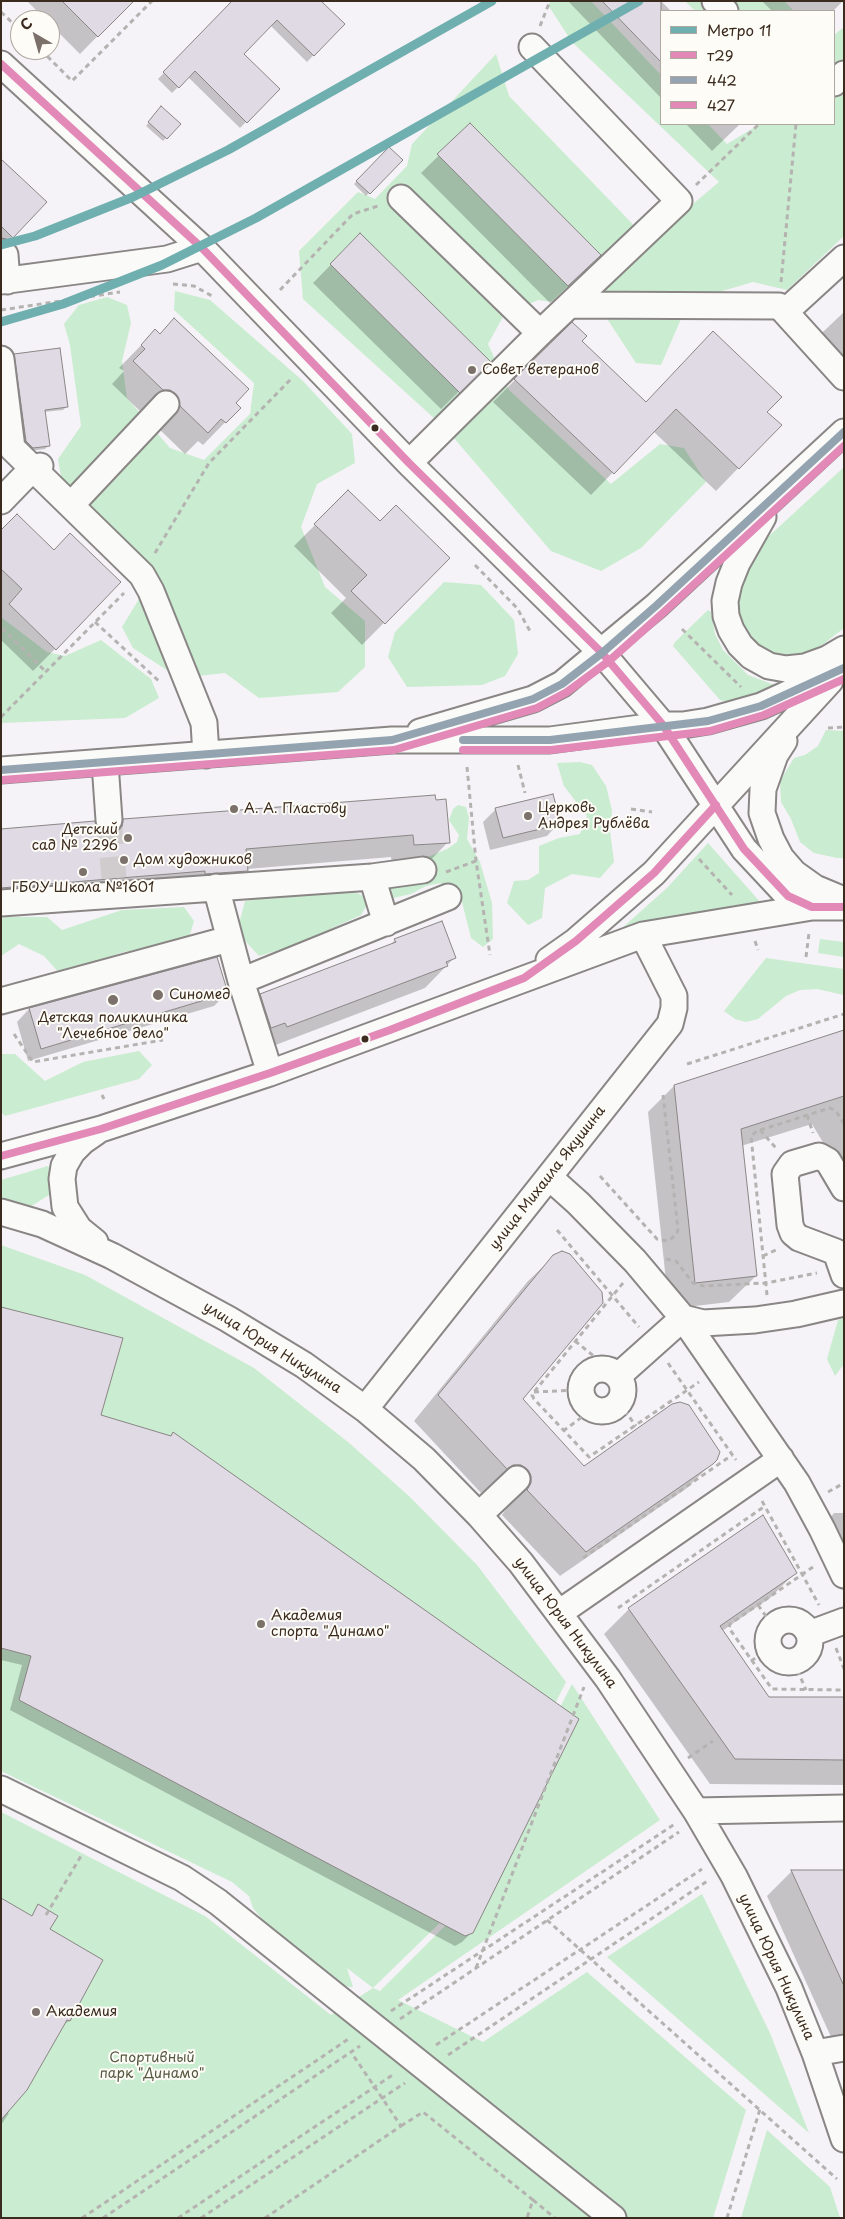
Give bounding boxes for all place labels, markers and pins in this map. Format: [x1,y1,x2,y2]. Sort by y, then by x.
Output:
place label: Совет ветеранов [482,362,599,378]
marker: Совет ветеранов [466,364,478,376]
unlabelled marker [370,423,380,433]
place label: Церковь Андрея Рублёва [538,800,649,832]
place label: А. А. Пластову [244,801,347,817]
marker: А. А. Пластову [228,803,240,815]
marker: Церковь Андрея Рублёва [522,810,534,822]
place label: Детский сад № 2296 [32,822,118,854]
marker: Детский сад № 2296 [122,832,134,844]
place label: Дом художников [134,852,252,868]
marker: Дом художников [118,854,130,866]
marker: ГБОУ Школа №1601 [77,866,89,878]
place label: ГБОУ Школа №1601 [12,880,154,896]
place label: Синомед [169,987,230,1003]
marker: Синомед [151,988,165,1002]
marker: Детская поликлиника "Лечебное дело" [106,993,120,1007]
place label: Детская поликлиника "Лечебное дело" [38,1010,188,1042]
unlabelled marker [360,1034,370,1044]
place label: Академия спорта "Динамо" [271,1608,390,1640]
marker: Академия спорта "Динамо" [255,1618,267,1630]
place label: Академия [46,2004,117,2020]
marker: Академия [30,2006,42,2018]

